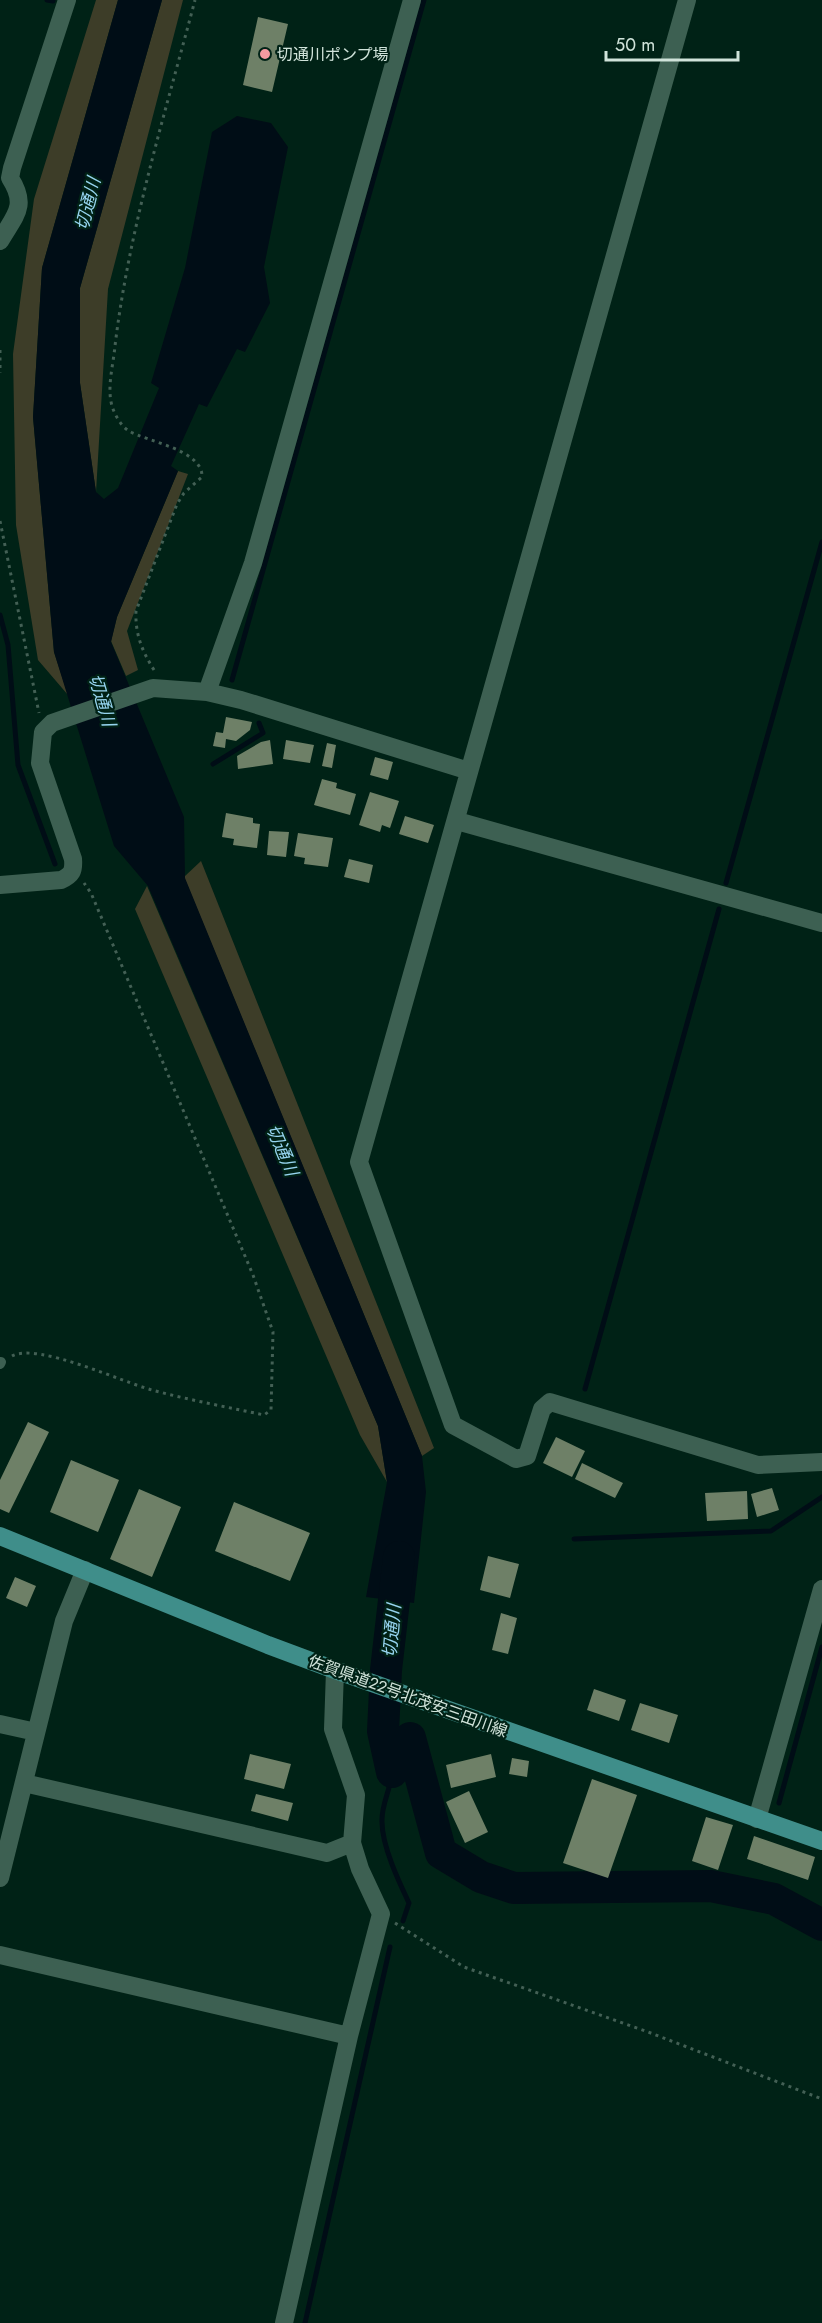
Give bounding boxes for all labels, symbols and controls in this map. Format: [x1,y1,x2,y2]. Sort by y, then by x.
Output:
scale bar [606,24,738,62]
text: 50 m [615,32,655,58]
place label: 切通川ポンプ場 [277,43,389,66]
marker: 切通川ポンプ場 [258,47,272,61]
water label: 切通川 [69,173,108,233]
water label: 切通川 [82,670,122,731]
water label: 切通川 [259,1120,305,1182]
water label: 切通川 [377,1601,407,1659]
street label: 佐賀県道22号北茂安三田川線 [305,1649,511,1743]

